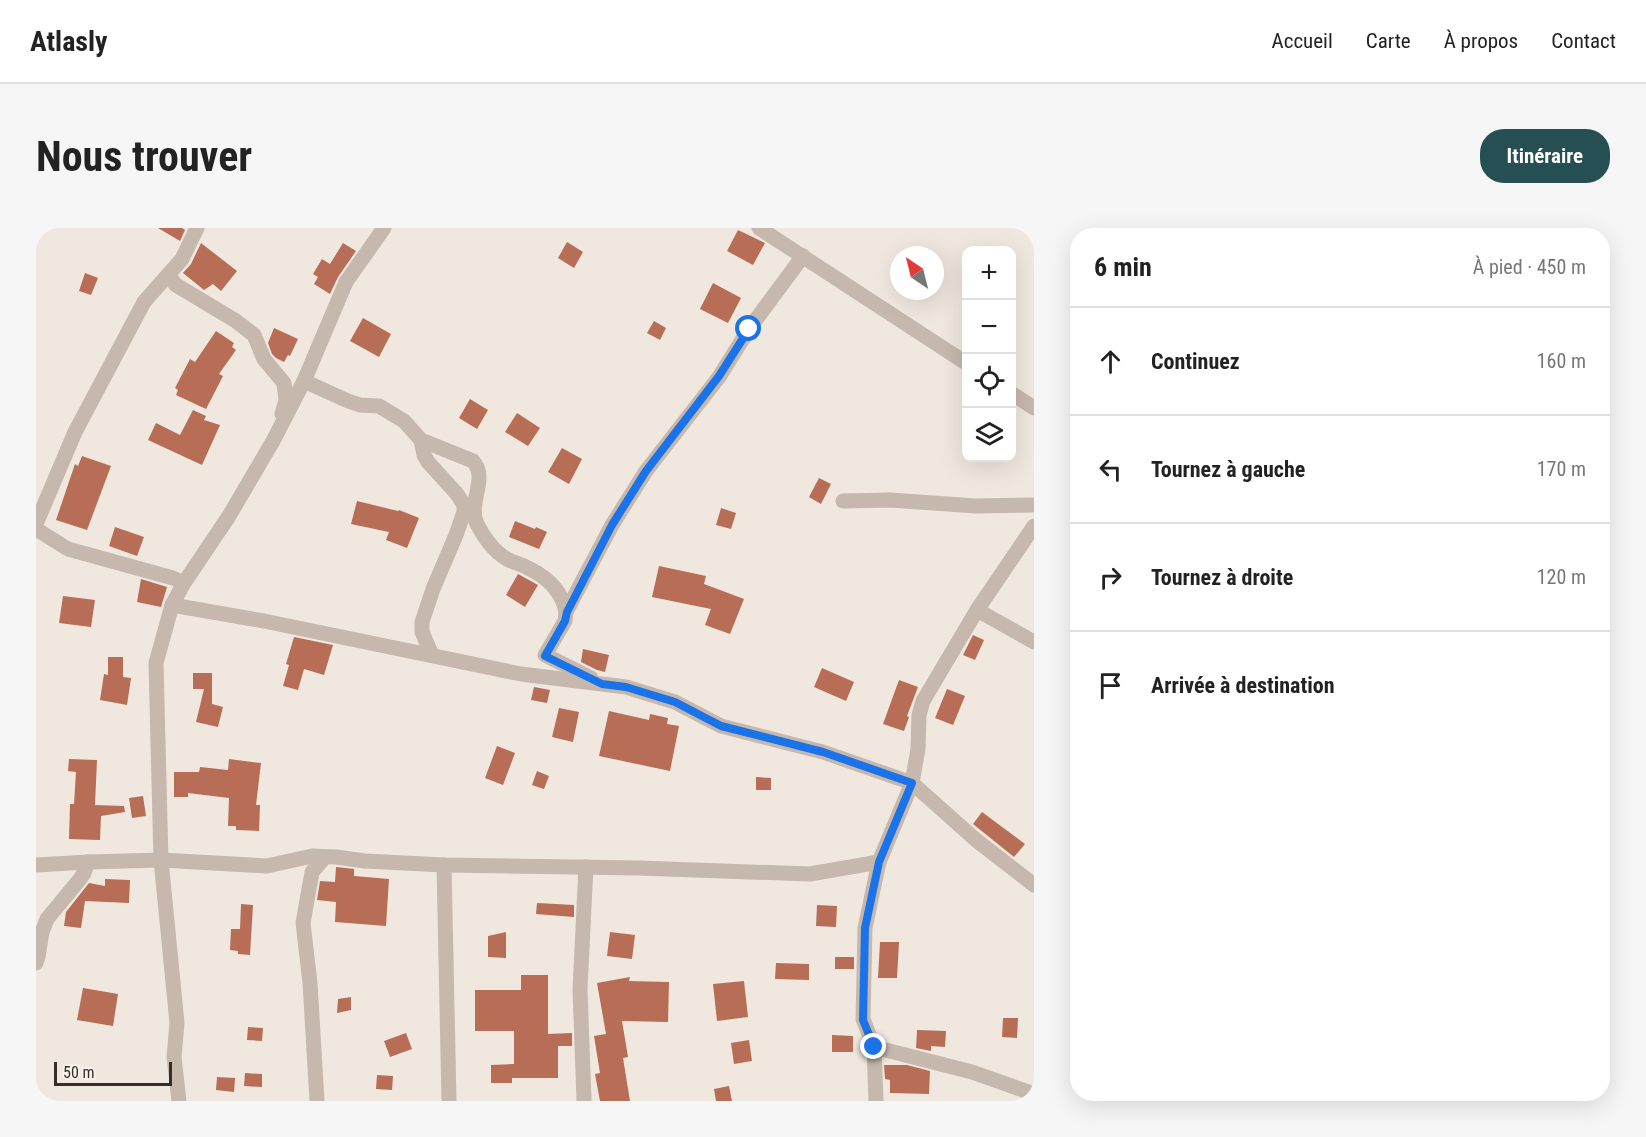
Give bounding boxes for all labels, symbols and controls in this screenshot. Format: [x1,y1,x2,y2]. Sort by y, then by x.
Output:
text: Atlasly [30,25,108,58]
text: Accueil [1272,29,1333,53]
text: Carte [1366,29,1411,53]
text: À propos [1444,29,1518,53]
text: Contact [1551,29,1616,53]
button: Itinéraire [1480,129,1610,183]
text: Nous trouver [36,132,252,181]
north arrow [890,246,944,300]
map controls [962,246,1016,462]
button: + [962,246,1016,300]
text: 6 min [1094,252,1152,282]
text: À pied · 450 m [1473,255,1586,279]
button: − [962,300,1016,354]
route start [735,315,761,341]
icon: ahead [1094,345,1127,378]
text: Continuez [1151,349,1240,374]
text: 160 m [1537,349,1586,373]
button: locate [962,354,1016,408]
button: layers [962,408,1016,462]
icon: left [1094,453,1127,486]
text: Tournez à gauche [1151,457,1305,482]
text: 170 m [1537,457,1586,481]
icon: right [1094,561,1127,594]
text: Tournez à droite [1151,565,1293,590]
text: 120 m [1537,565,1586,589]
icon: arrive [1094,669,1127,702]
text: Arrivée à destination [1151,673,1335,698]
route end [860,1033,886,1059]
scale bar [54,1059,172,1086]
text: 50 m [63,1063,95,1082]

